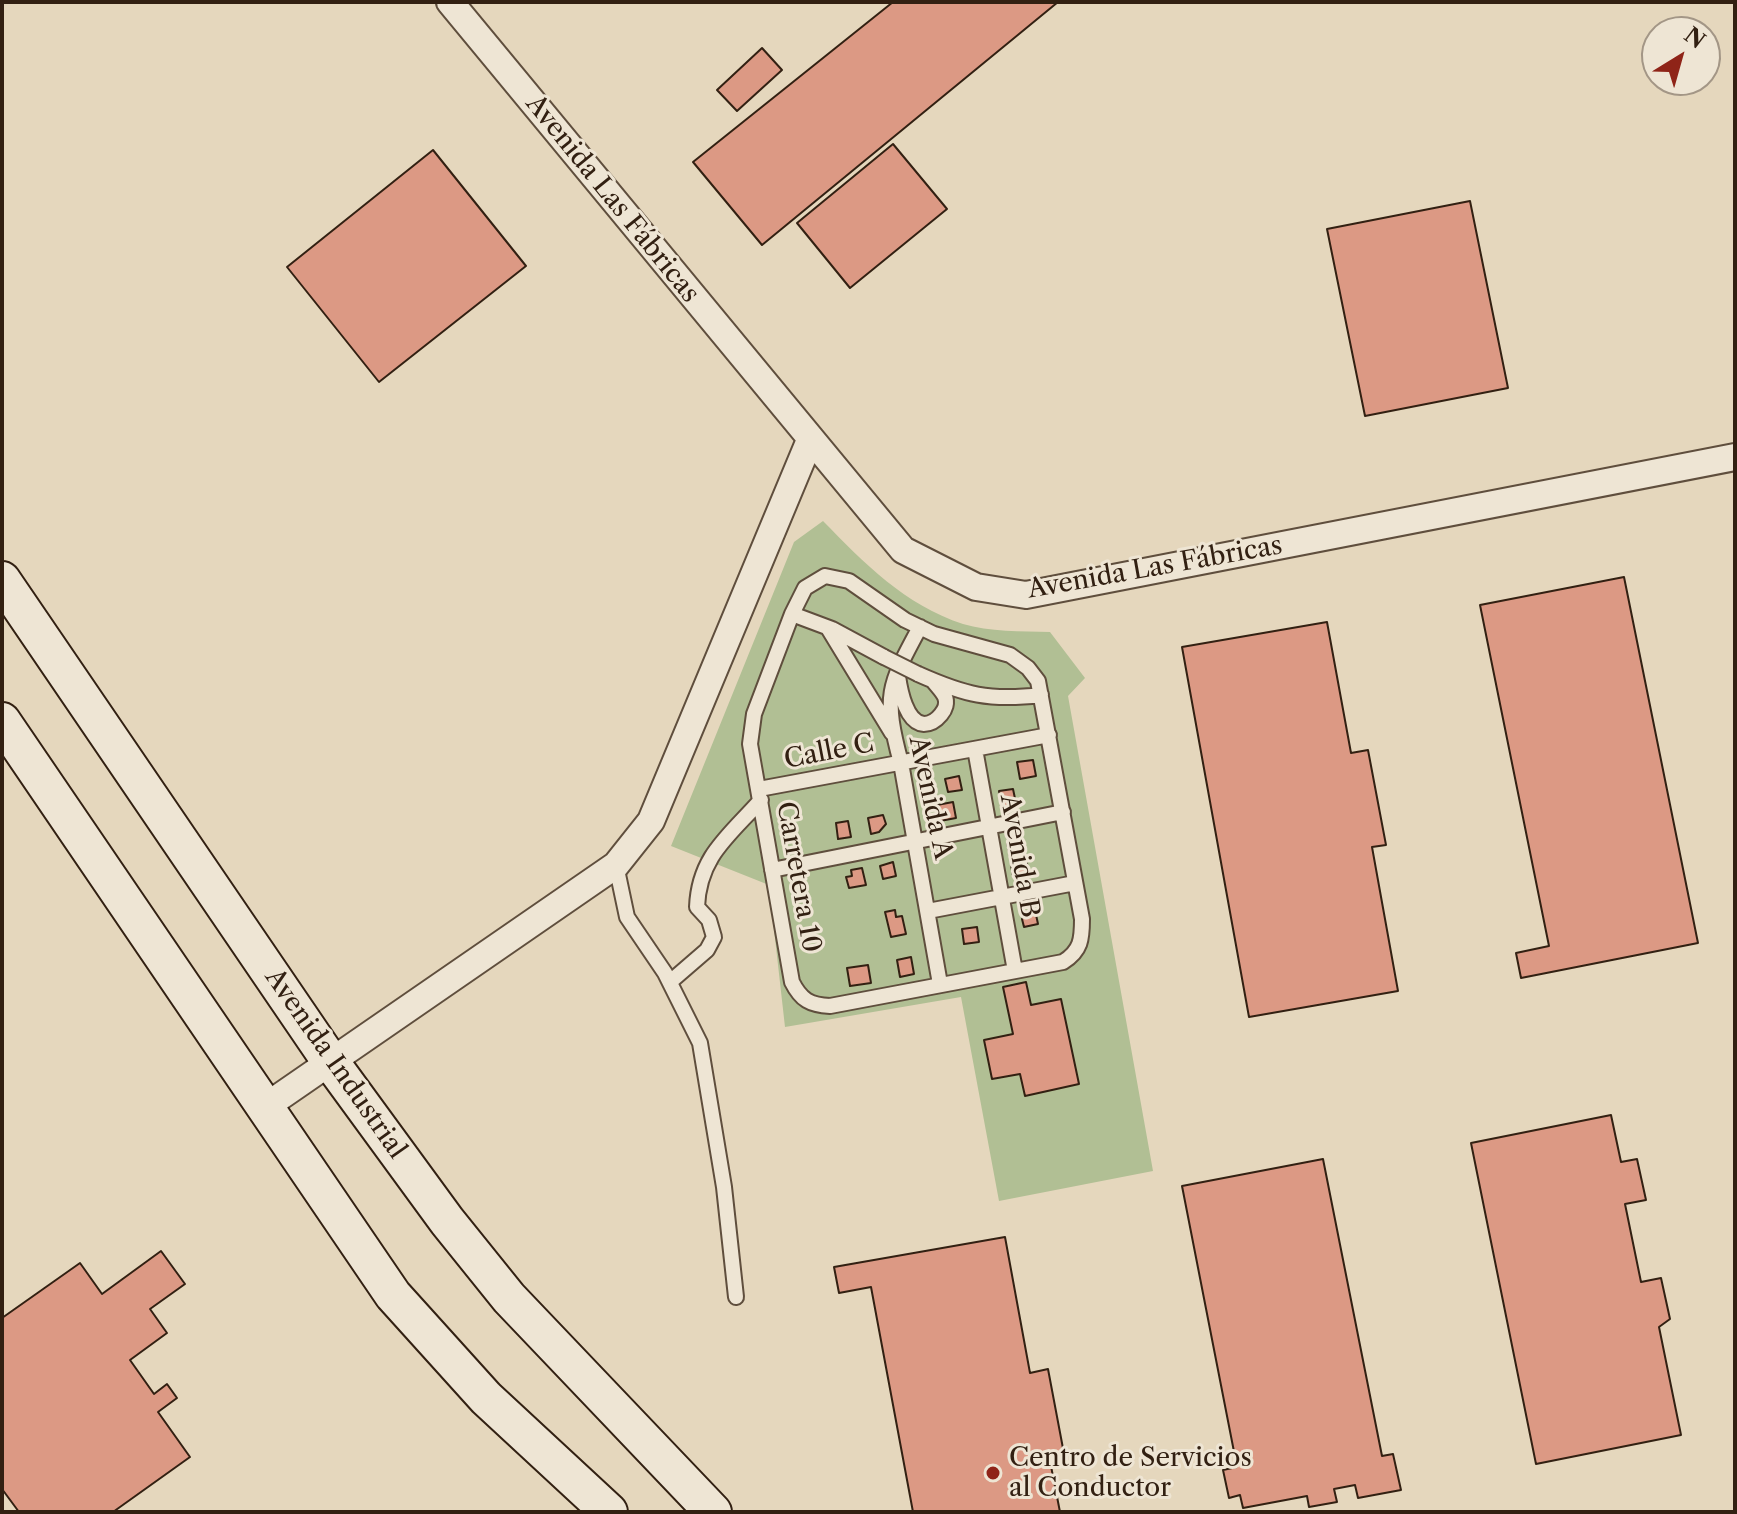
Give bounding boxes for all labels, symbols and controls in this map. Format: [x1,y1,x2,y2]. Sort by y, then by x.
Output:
north arrow [1641,16,1721,96]
text: N [1679,21,1710,55]
street label: Avenida Las Fábricas [519,89,705,309]
street label: Avenida Las Fábricas [1025,530,1285,606]
street label: Calle C [781,728,877,776]
street label: Avenida A [902,733,958,863]
street label: Avenida B [993,792,1045,920]
street label: Carretera 10 [769,799,827,955]
street label: Avenida Industrial [258,963,412,1165]
place label: Centro de Servicios al Conductor [1009,1442,1252,1504]
marker: Centro de Servicios al Conductor [984,1464,1002,1482]

